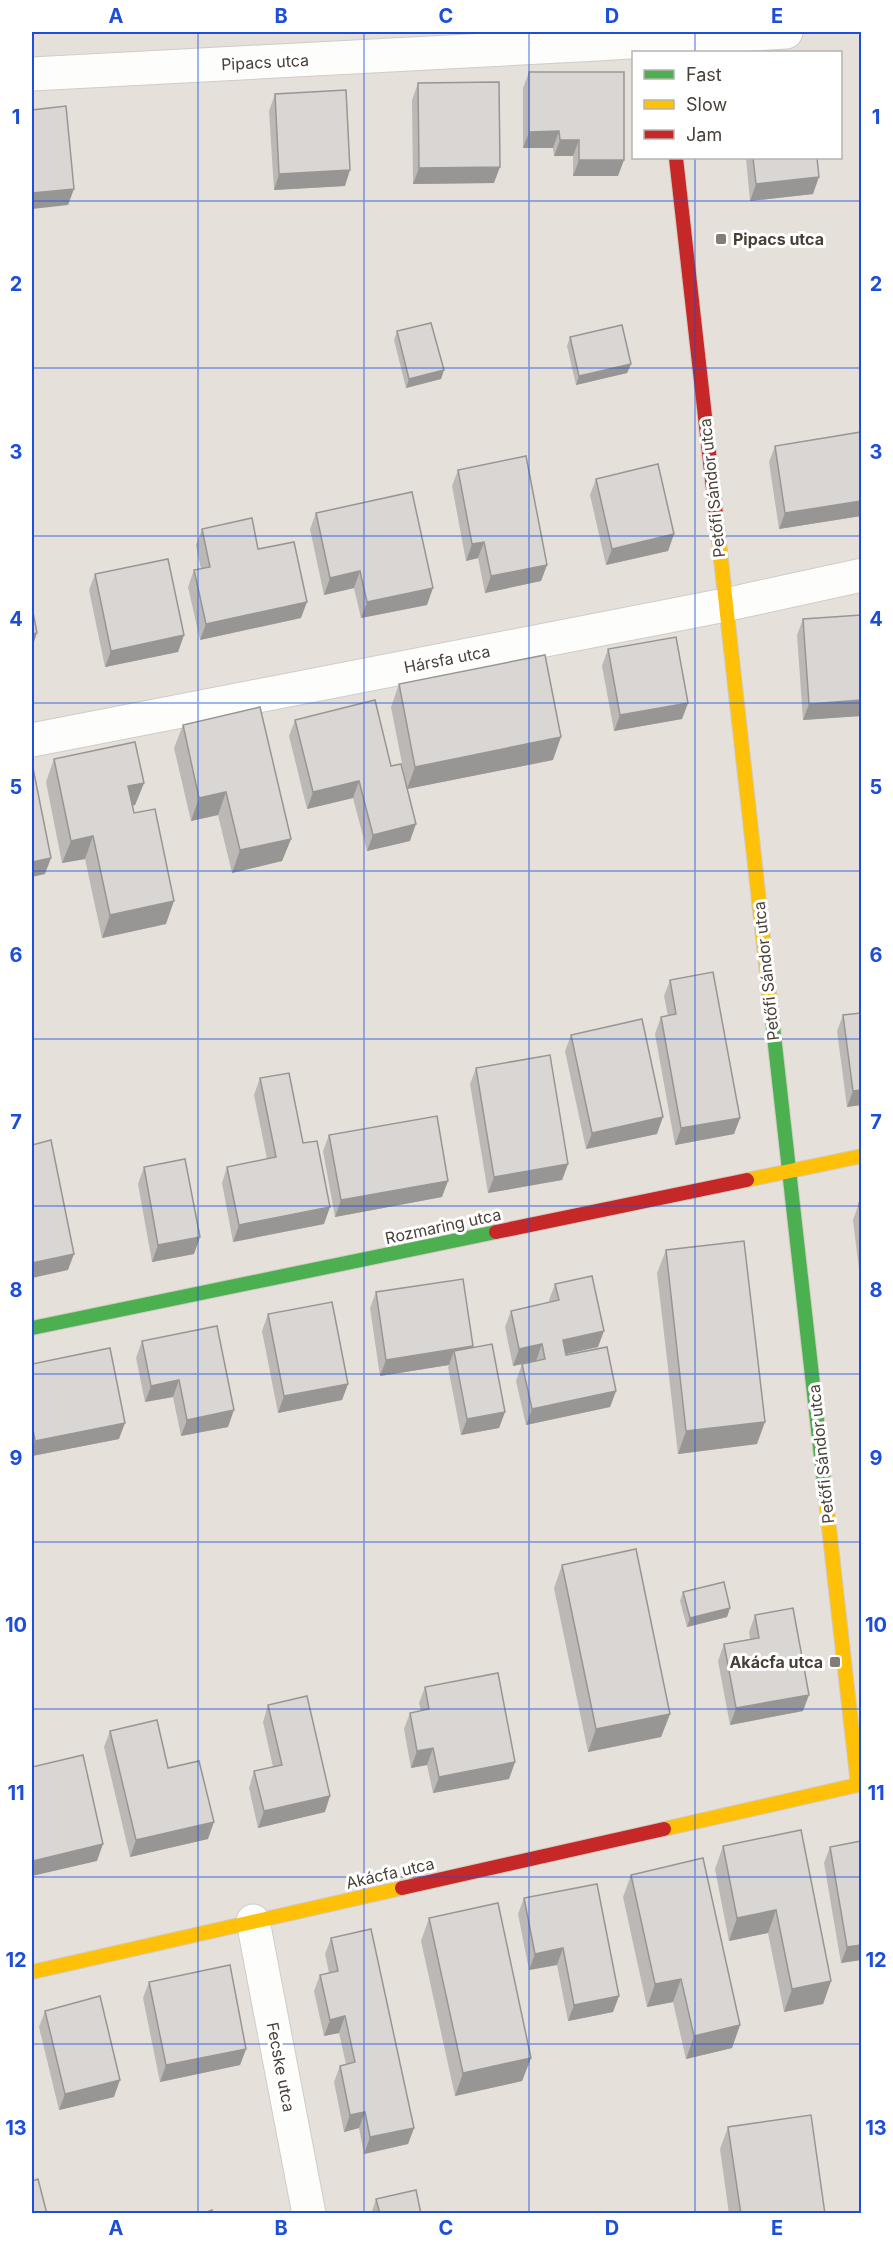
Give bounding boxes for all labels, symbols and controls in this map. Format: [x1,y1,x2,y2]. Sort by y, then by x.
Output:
text: A [109,4,124,28]
text: B [274,4,288,28]
text: C [439,4,453,28]
text: D [605,4,619,28]
text: E [771,4,783,28]
street label: Pipacs utca [221,50,309,74]
legend [632,51,842,159]
text: Fast [686,64,722,85]
text: Slow [686,94,727,115]
text: 1 [12,105,20,129]
text: 1 [872,105,880,129]
text: Jam [686,124,722,145]
place label: Pipacs utca [733,229,824,249]
marker: Pipacs utca [714,232,728,246]
text: 2 [10,272,22,296]
text: 2 [870,272,882,296]
street label: Petőfi Sándor utca [695,417,729,559]
text: 3 [10,440,22,464]
text: 3 [870,440,882,464]
text: 4 [9,607,23,631]
text: 4 [869,607,883,631]
street label: Hársfa utca [402,641,492,677]
text: 5 [10,775,22,799]
text: 5 [870,775,882,799]
street label: Petőfi Sándor utca [749,900,783,1042]
text: 6 [10,943,23,967]
text: 6 [870,943,883,967]
text: 7 [10,1110,22,1134]
text: 7 [870,1110,882,1134]
street label: Rozmaring utca [383,1204,503,1248]
text: 8 [9,1278,23,1302]
text: 8 [869,1278,883,1302]
street label: Petőfi Sándor utca [804,1383,838,1525]
text: 9 [10,1446,23,1470]
text: 9 [870,1446,883,1470]
text: 10 [5,1613,27,1637]
text: 10 [865,1613,887,1637]
place label: Akácfa utca [729,1652,823,1672]
marker: Akácfa utca [828,1655,842,1669]
text: 11 [7,1781,25,1805]
text: 11 [867,1781,885,1805]
street label: Akácfa utca [344,1853,436,1893]
text: 12 [5,1948,27,1972]
text: 12 [865,1948,887,1972]
street label: Fecske utca [263,2021,299,2113]
text: 13 [5,2116,27,2140]
text: 13 [865,2116,887,2140]
text: A [109,2216,124,2240]
text: B [274,2216,288,2240]
text: C [439,2216,453,2240]
text: D [605,2216,619,2240]
text: E [771,2216,783,2240]

